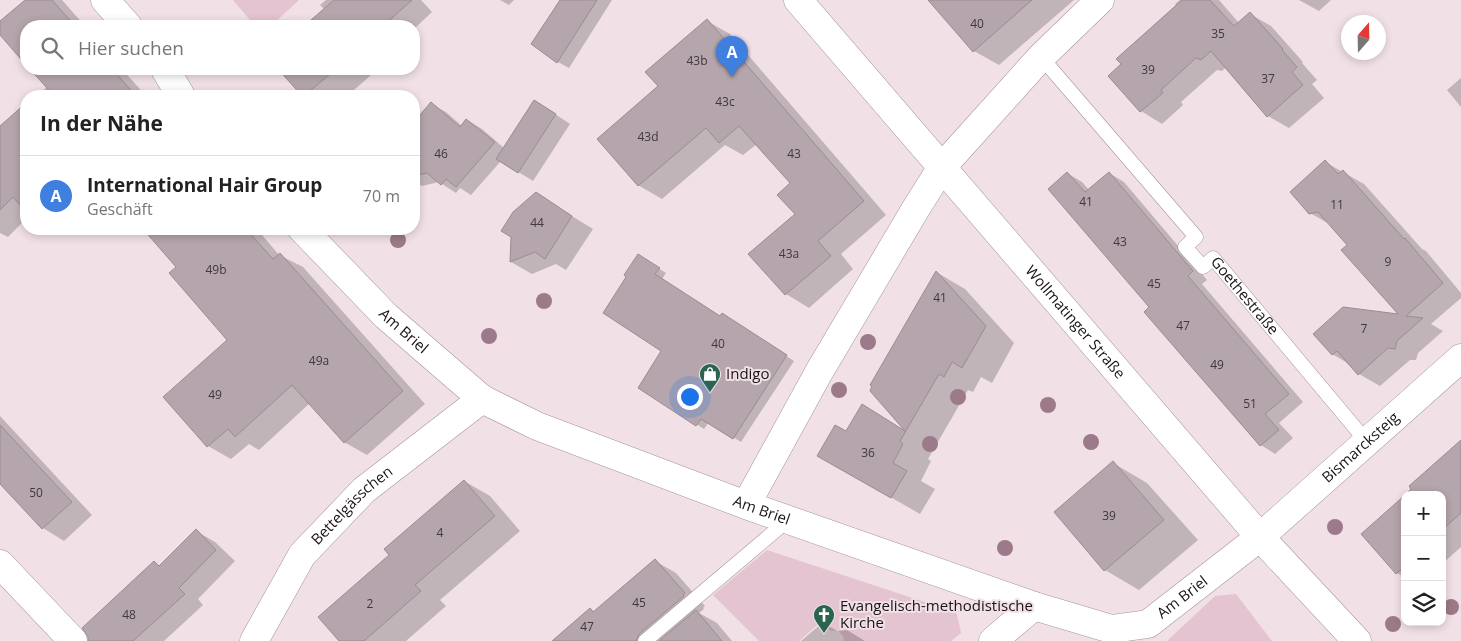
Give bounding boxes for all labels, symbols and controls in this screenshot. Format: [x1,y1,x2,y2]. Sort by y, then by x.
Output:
house number: 40 [970,15,984,32]
north arrow [1341,15,1386,60]
search box [20,20,420,75]
house number: 35 [1211,25,1225,42]
icon: search [38,34,66,62]
text: Hier suchen [78,35,184,61]
pin: A [716,36,748,77]
house number: 43b [686,52,708,69]
house number: 39 [1141,61,1155,78]
house number: 37 [1261,70,1275,87]
house number: 43c [715,93,735,110]
text: In der Nähe [40,109,163,137]
house number: 43d [637,128,659,145]
house number: 46 [434,145,448,162]
house number: 43 [787,145,801,162]
text: International Hair Group [87,172,322,198]
text: A [50,185,62,207]
text: 70 m [363,185,400,207]
house number: 41 [1079,193,1093,210]
house number: 11 [1330,196,1344,213]
text: Geschäft [87,198,153,220]
house number: 44 [530,214,544,231]
house number: 43 [1113,233,1127,250]
house number: 43a [779,245,799,262]
street label: Goethestraße [1207,252,1284,338]
house number: 9 [1385,253,1392,270]
house number: 49b [205,261,227,278]
street label: Wollmatinger Straße [1022,261,1130,382]
house number: 45 [1147,275,1161,292]
house number: 41 [933,289,947,306]
street label: Am Briel [375,304,433,357]
house number: 47 [1176,317,1190,334]
house number: 7 [1361,320,1368,337]
house number: 40 [711,335,725,352]
house number: 49a [309,352,329,369]
house number: 49 [1210,356,1224,373]
shop icon: Indigo [698,362,722,393]
place label: Indigo [726,363,770,383]
your location [677,384,703,410]
house number: 49 [208,386,222,403]
house number: 51 [1243,395,1257,412]
street label: Bismarcksteig [1317,407,1403,486]
house number: 36 [861,444,875,461]
street label: Bettelgässchen [306,461,396,549]
house number: 50 [29,484,43,501]
street label: Am Briel [731,490,793,529]
map controls [1401,491,1446,626]
button: + [1401,491,1446,536]
house number: 39 [1102,507,1116,524]
house number: 4 [437,524,444,541]
button: − [1401,536,1446,581]
street label: Am Briel [1152,570,1211,623]
button: layers [1401,581,1446,626]
house number: 45 [632,594,646,611]
house number: 2 [367,595,374,612]
place label: Evangelisch-methodistische Kirche [840,595,1033,632]
church icon: Evangelisch-methodistische Kirche [812,603,836,634]
house number: 48 [122,606,136,623]
house number: 47 [580,618,594,635]

